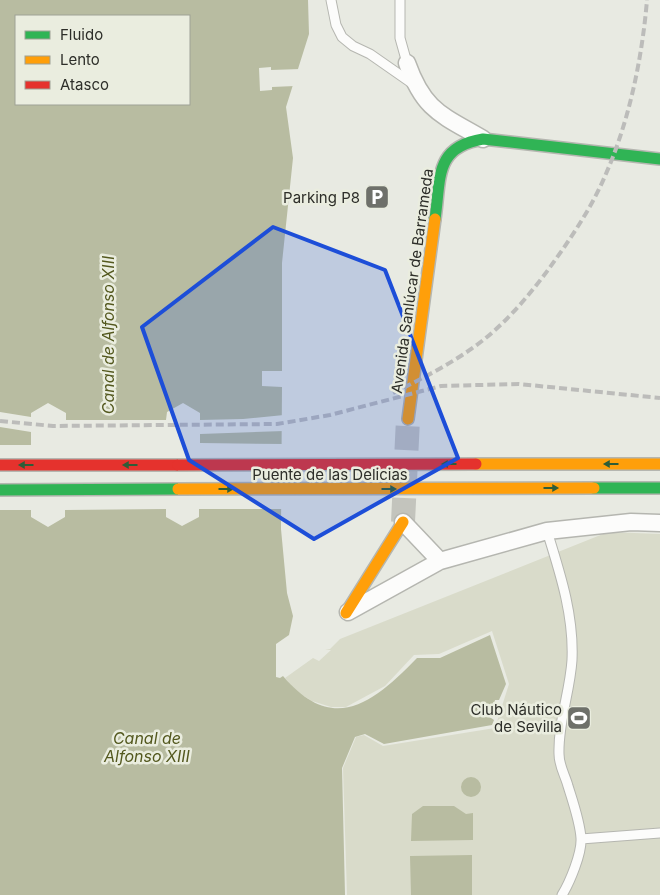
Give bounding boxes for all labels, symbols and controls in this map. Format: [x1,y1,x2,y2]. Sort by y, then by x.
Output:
legend [15,15,190,105]
text: Fluido [60,25,103,44]
text: Lento [60,50,100,69]
text: Atasco [60,75,109,94]
street label: Avenida Sanlúcar de Barrameda [387,167,437,395]
parking icon: Parking P8 [364,184,390,210]
place label: Parking P8 [283,188,360,207]
water label: Canal de Alfonso XIII [98,255,118,414]
one-way arrow [441,460,457,468]
one-way arrow [603,460,619,468]
one-way arrow [18,461,34,469]
one-way arrow [121,461,137,469]
street label: Puente de las Delicias [252,465,408,484]
one-way arrow [544,484,560,492]
one-way arrow [219,485,235,493]
one-way arrow [381,485,397,493]
place label: Club Náutico de Sevilla [470,700,562,736]
sports icon: Club Náutico de Sevilla [566,705,592,731]
water label: Canal de Alfonso XIII [103,728,191,766]

